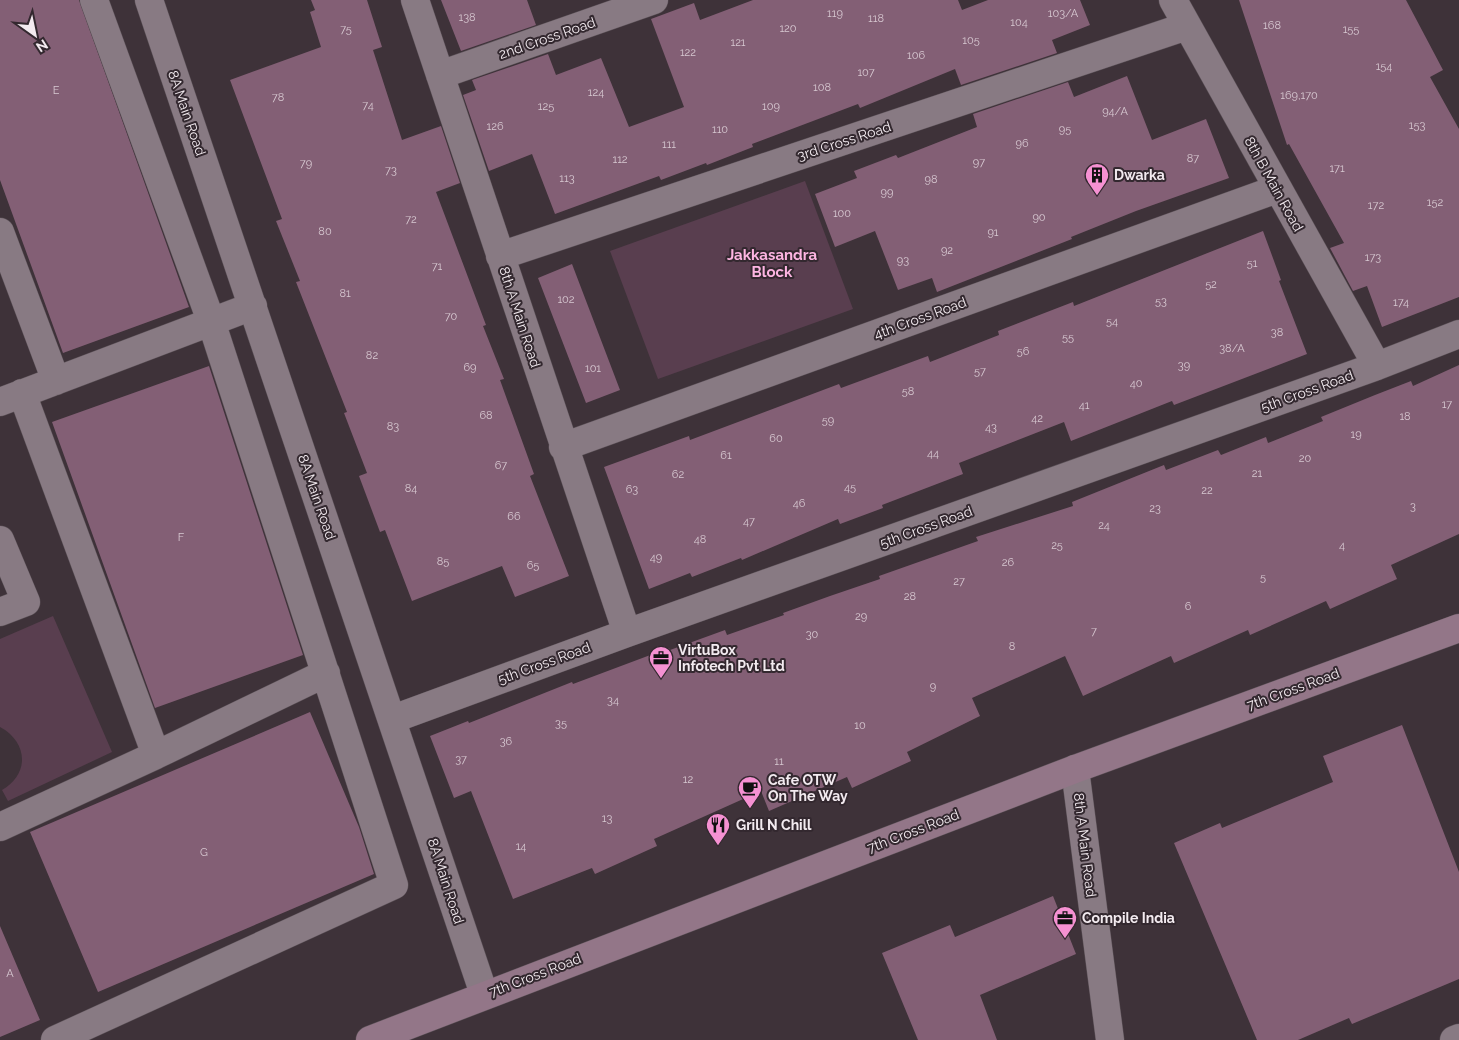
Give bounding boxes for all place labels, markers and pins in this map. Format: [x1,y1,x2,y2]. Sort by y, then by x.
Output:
building icon: Dwarka [1084,162,1110,196]
place label: Dwarka [1114,167,1165,183]
place label: VirtuBox Infotech Pvt Ltd [678,642,785,674]
office icon: VirtuBox Infotech Pvt Ltd [648,645,674,679]
place label: Cafe OTW On The Way [768,772,848,804]
cafe icon: Cafe OTW On The Way [737,775,763,809]
restaurant icon: Grill N Chill [705,812,731,846]
place label: Grill N Chill [736,817,812,833]
office icon: Compile India [1052,905,1078,939]
place label: Compile India [1082,910,1175,926]

